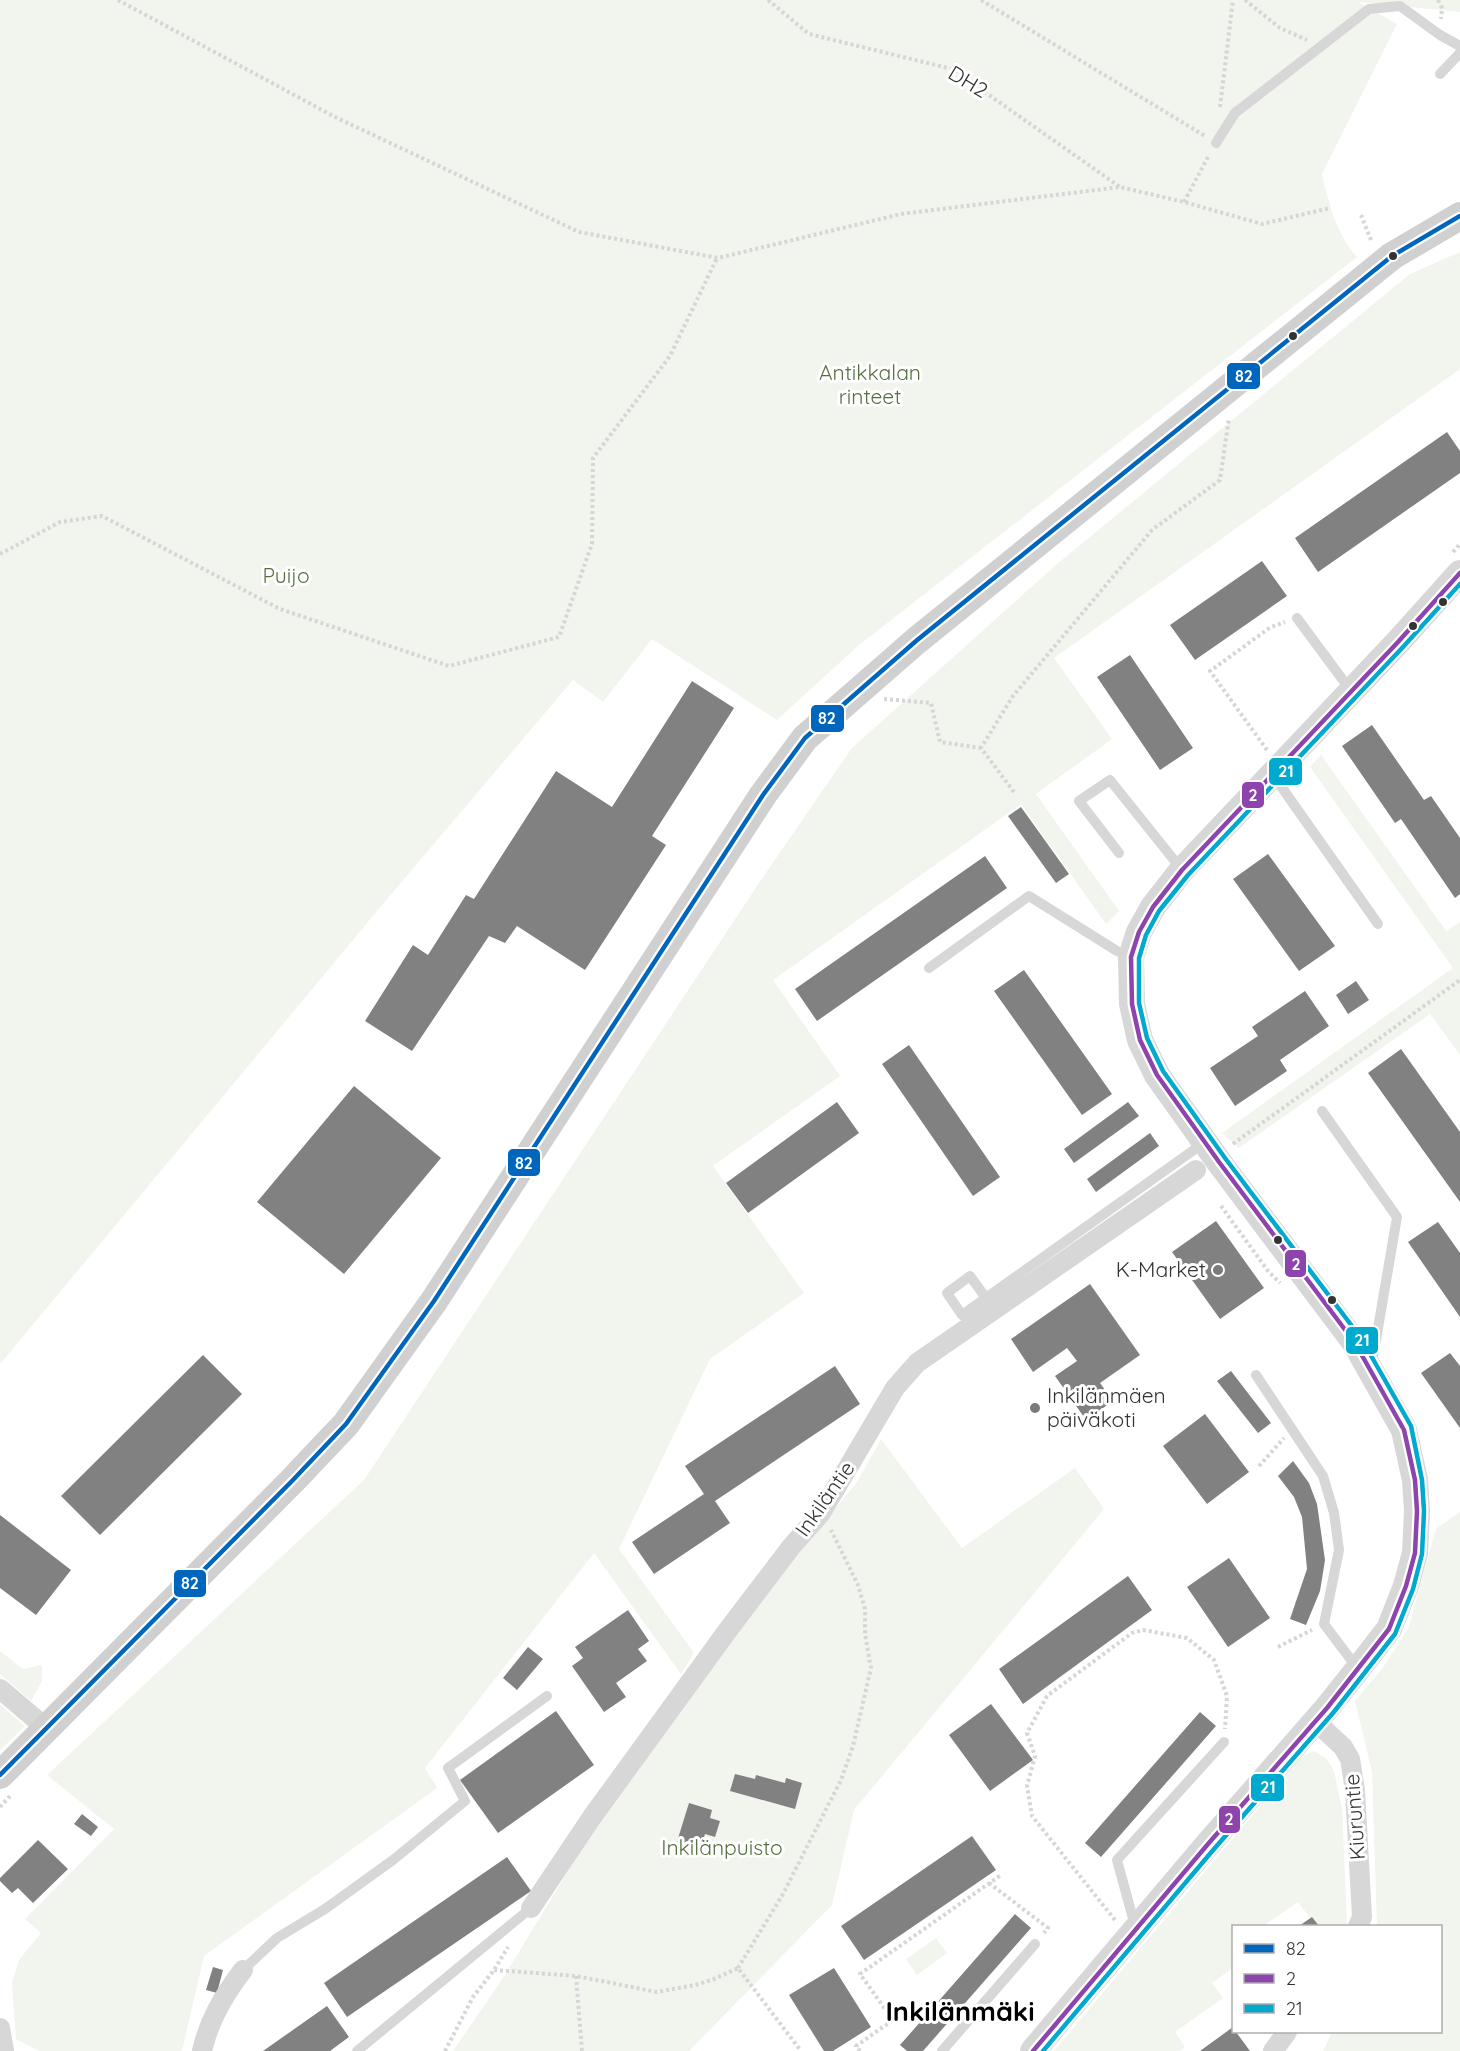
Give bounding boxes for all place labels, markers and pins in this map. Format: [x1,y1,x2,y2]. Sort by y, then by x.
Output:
unlabelled marker [1387,250,1399,262]
unlabelled marker [1287,330,1299,342]
unlabelled marker [1437,596,1449,608]
unlabelled marker [1407,620,1419,632]
unlabelled marker [1272,1234,1284,1246]
place label: K-Market [1116,1256,1206,1282]
marker: K-Market [1211,1263,1225,1277]
unlabelled marker [1326,1294,1338,1306]
place label: Inkilänmäen päiväkoti [1047,1382,1166,1432]
marker: Inkilänmäen päiväkoti [1028,1401,1042,1415]

